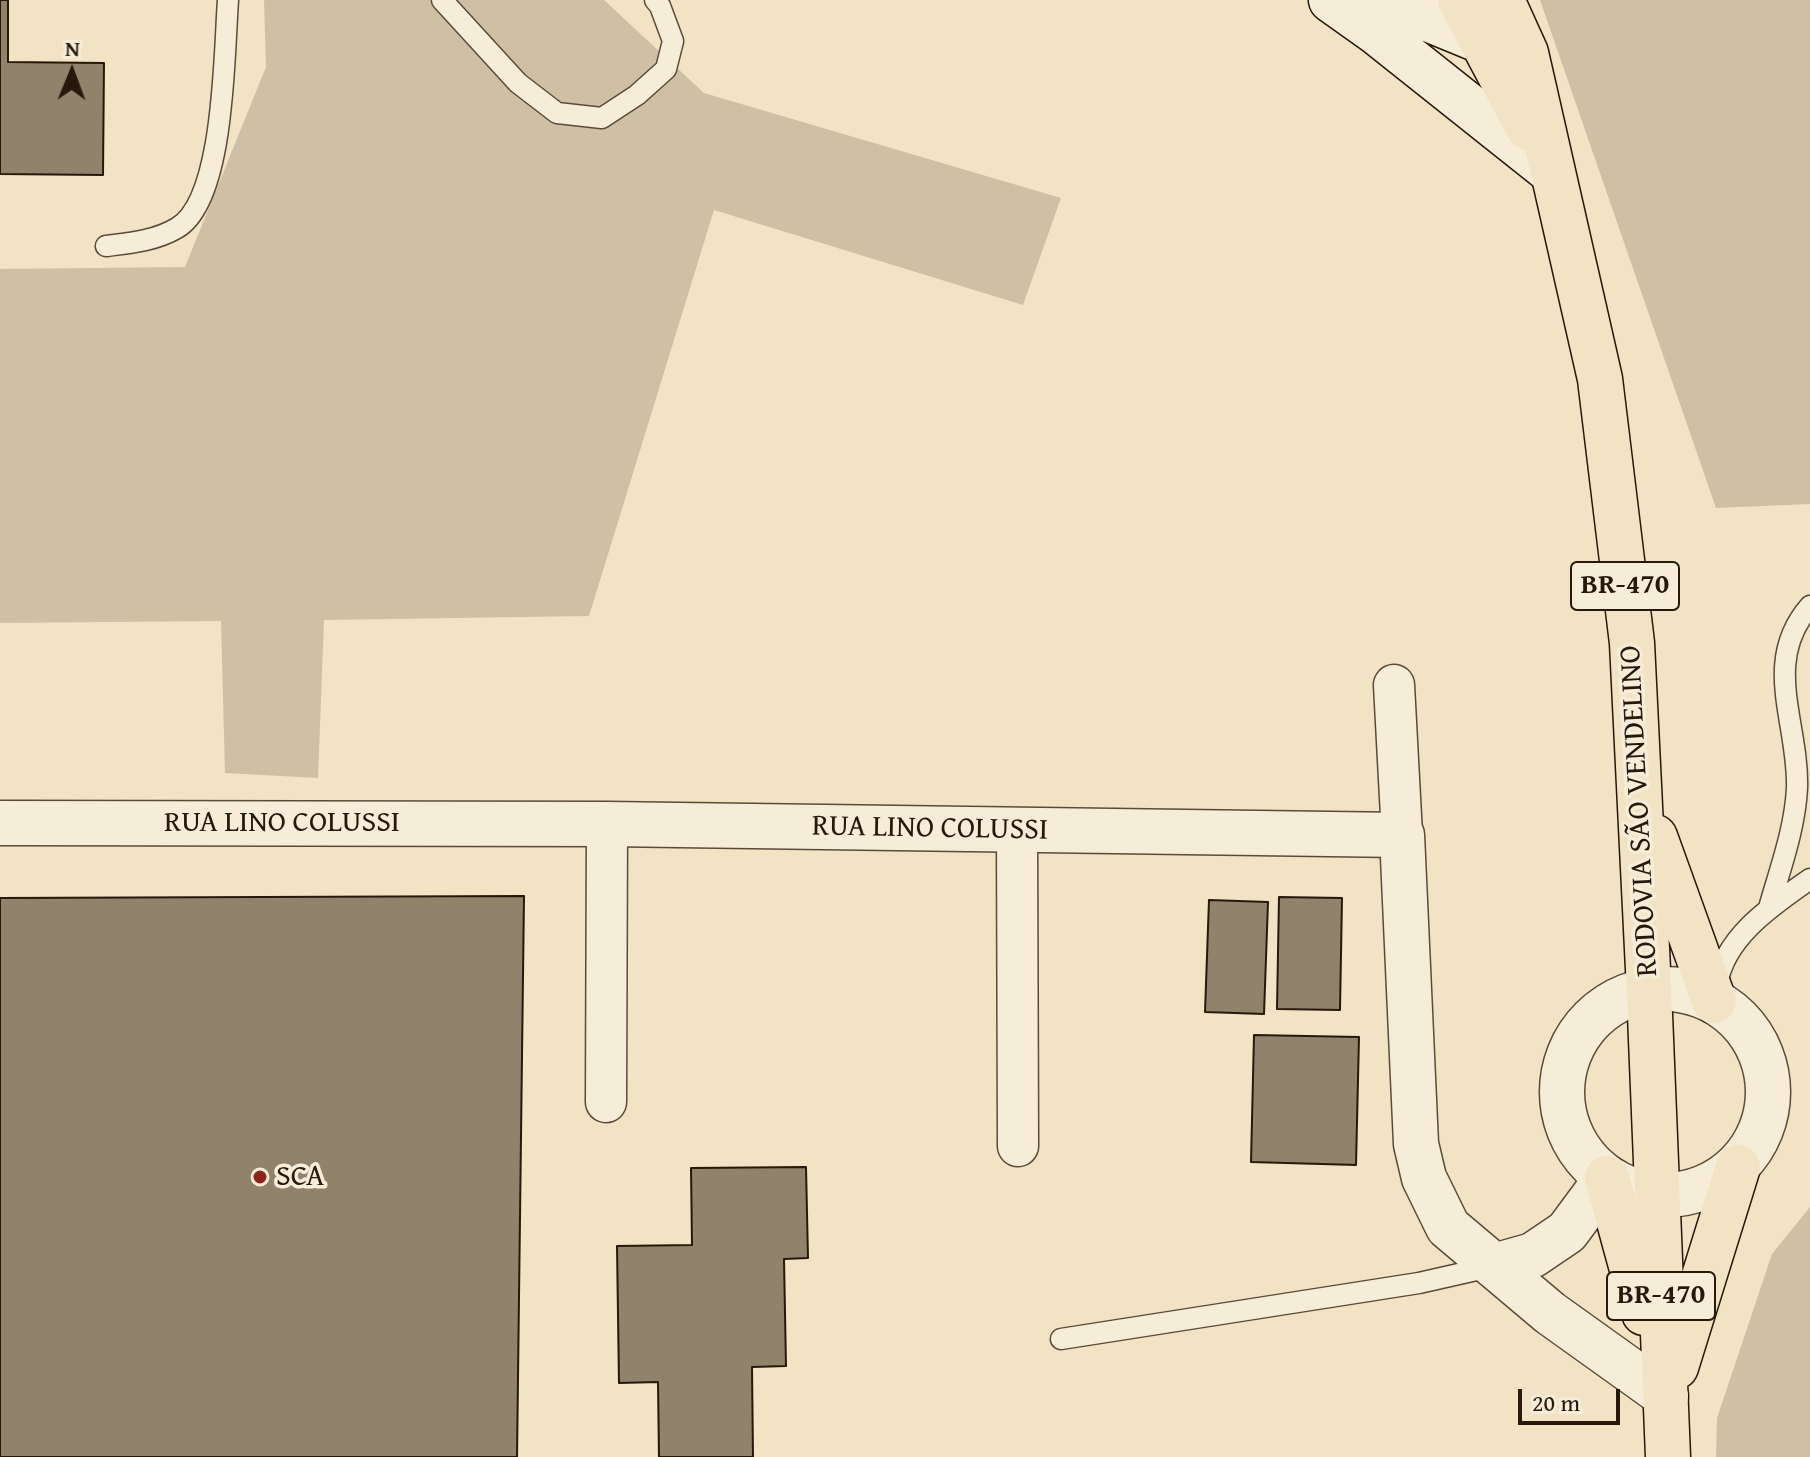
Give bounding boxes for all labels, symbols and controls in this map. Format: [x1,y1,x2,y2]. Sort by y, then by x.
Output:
north arrow [32,32,112,112]
text: N [65,32,80,64]
road number: BR-470 [1571,562,1679,610]
street label: RODOVIA SÃO VENDELINO [1613,644,1667,978]
street label: RUA LINO COLUSSI [164,805,400,841]
street label: RUA LINO COLUSSI [812,809,1048,849]
place label: SCA [276,1159,324,1195]
marker: SCA [251,1168,269,1186]
road number: BR-470 [1607,1272,1715,1320]
scale bar [1522,1373,1624,1423]
text: 20 m [1532,1385,1580,1420]

